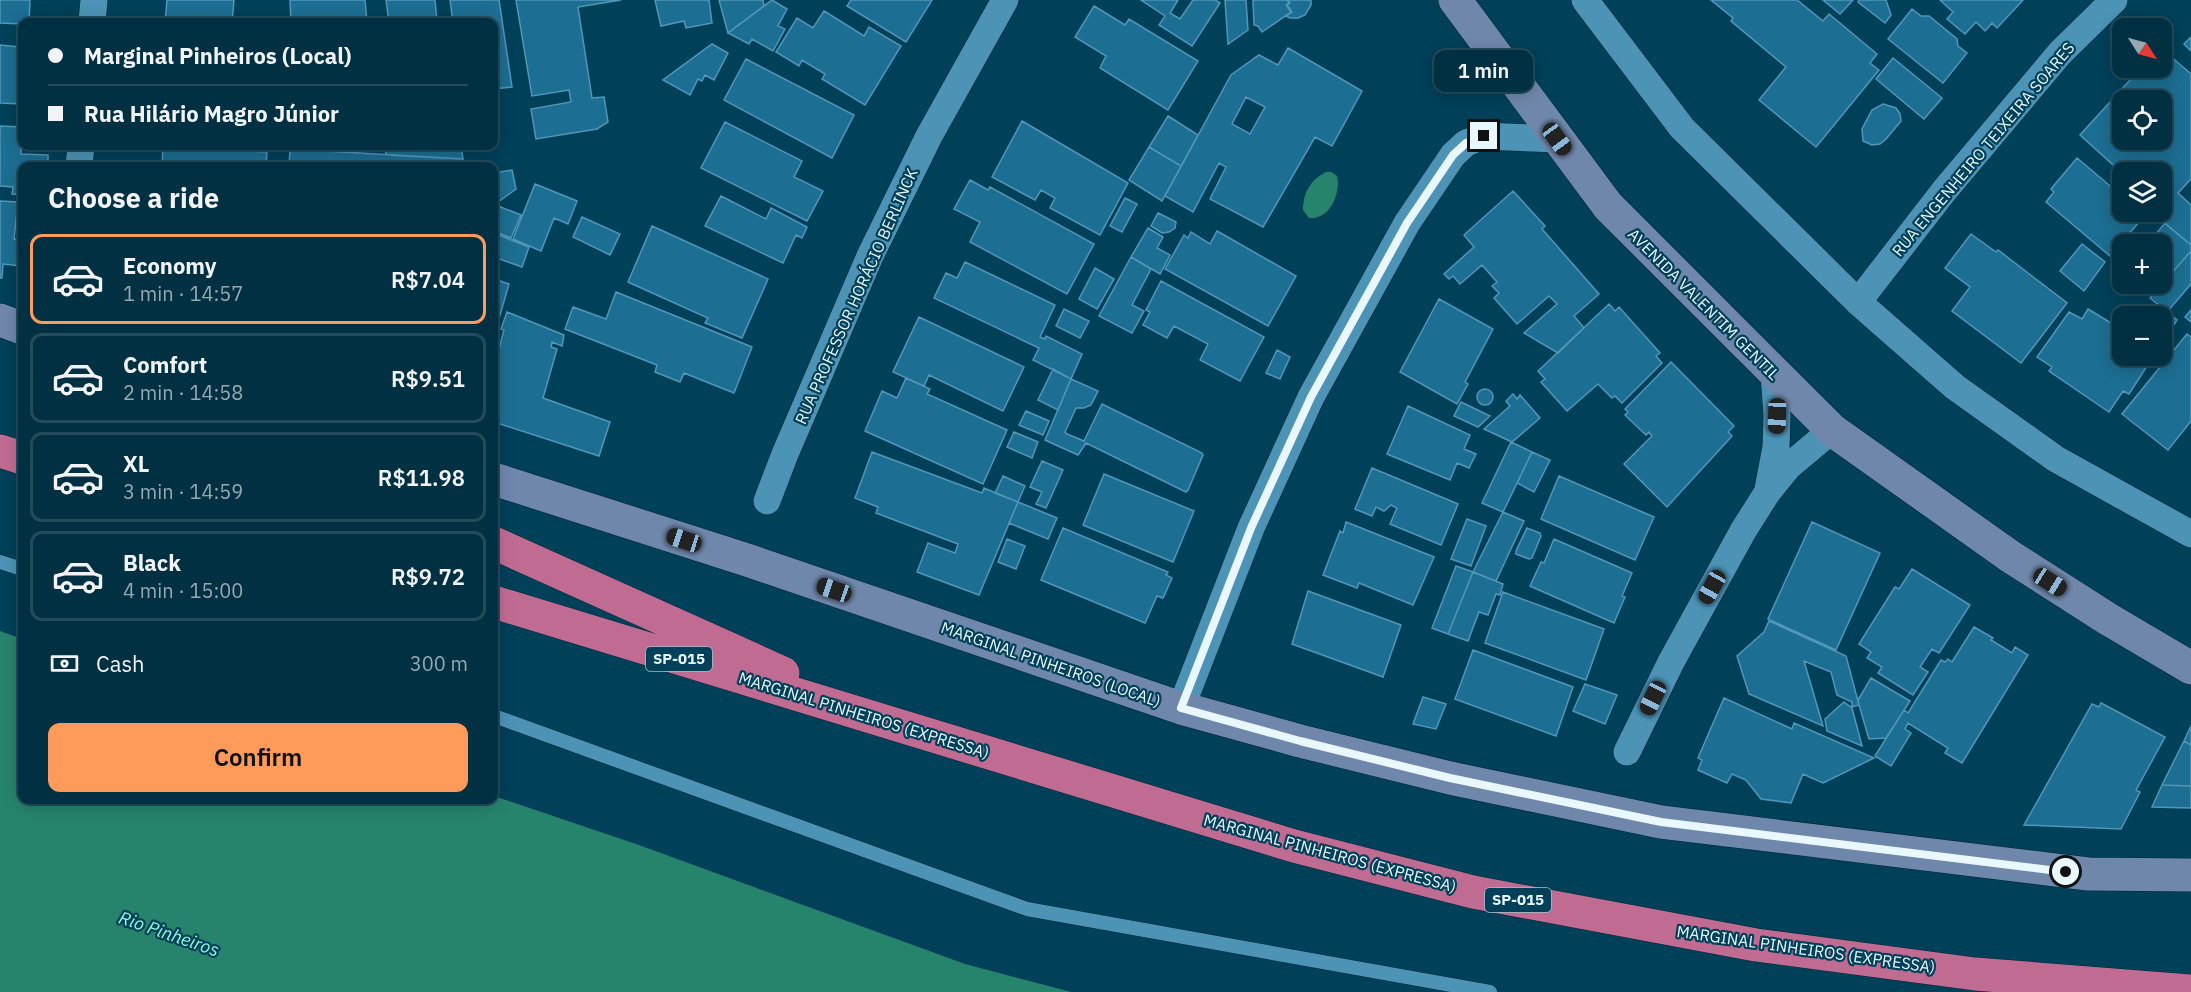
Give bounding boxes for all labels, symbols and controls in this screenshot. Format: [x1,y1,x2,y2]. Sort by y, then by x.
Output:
north arrow [2112,18,2172,78]
map controls [2112,18,2172,366]
street label: RUA ENGENHEIRO TEIXEIRA SOARES [1887,38,2079,260]
text: Marginal Pinheiros (Local) [84,41,351,70]
callout: 1 min [1434,49,1534,91]
text: 1 min [1458,57,1509,84]
button: locate [2112,90,2172,150]
text: Rua Hilário Magro Júnior [84,99,339,128]
car [1539,119,1575,159]
route end [1470,122,1497,149]
button: layers [2112,162,2172,222]
street label: RUA PROFESSOR HORÁCIO BERLINCK [789,165,922,427]
text: Choose a ride [48,180,219,215]
street label: AVENIDA VALENTIM GENTIL [1624,224,1784,384]
button: + [2112,234,2172,294]
text: Economy [123,251,217,280]
icon: car [51,252,105,306]
text: R$7.04 [391,265,465,294]
text: 1 min · 14:57 [123,280,243,307]
button: − [2112,306,2172,366]
text: Comfort [123,350,207,379]
icon: car [51,351,105,405]
text: R$9.51 [391,364,465,393]
text: 2 min · 14:58 [123,379,243,406]
car [1767,398,1787,434]
text: XL [123,449,149,478]
icon: car [51,450,105,504]
text: R$11.98 [378,463,465,492]
text: 3 min · 14:59 [123,478,243,505]
car [664,526,704,554]
text: Black [123,548,181,577]
icon: car [51,549,105,603]
text: R$9.72 [391,562,465,591]
car [2030,565,2070,599]
car [1695,567,1729,607]
car [814,576,854,604]
text: 4 min · 15:00 [123,577,243,604]
street label: MARGINAL PINHEIROS (LOCAL) [939,617,1163,711]
icon: cash [48,647,81,680]
road number: SP-015 [646,647,712,671]
text: Cash [96,649,145,678]
text: 300 m [410,650,468,677]
street label: MARGINAL PINHEIROS (EXPRESSA) [736,667,992,763]
car [1637,678,1669,718]
button: Confirm [48,723,468,792]
street label: MARGINAL PINHEIROS (EXPRESSA) [1201,810,1459,896]
route start [2052,858,2079,885]
road number: SP-015 [1485,888,1551,912]
water label: Rio Pinheiros [116,906,222,961]
street label: MARGINAL PINHEIROS (EXPRESSA) [1675,921,1937,977]

